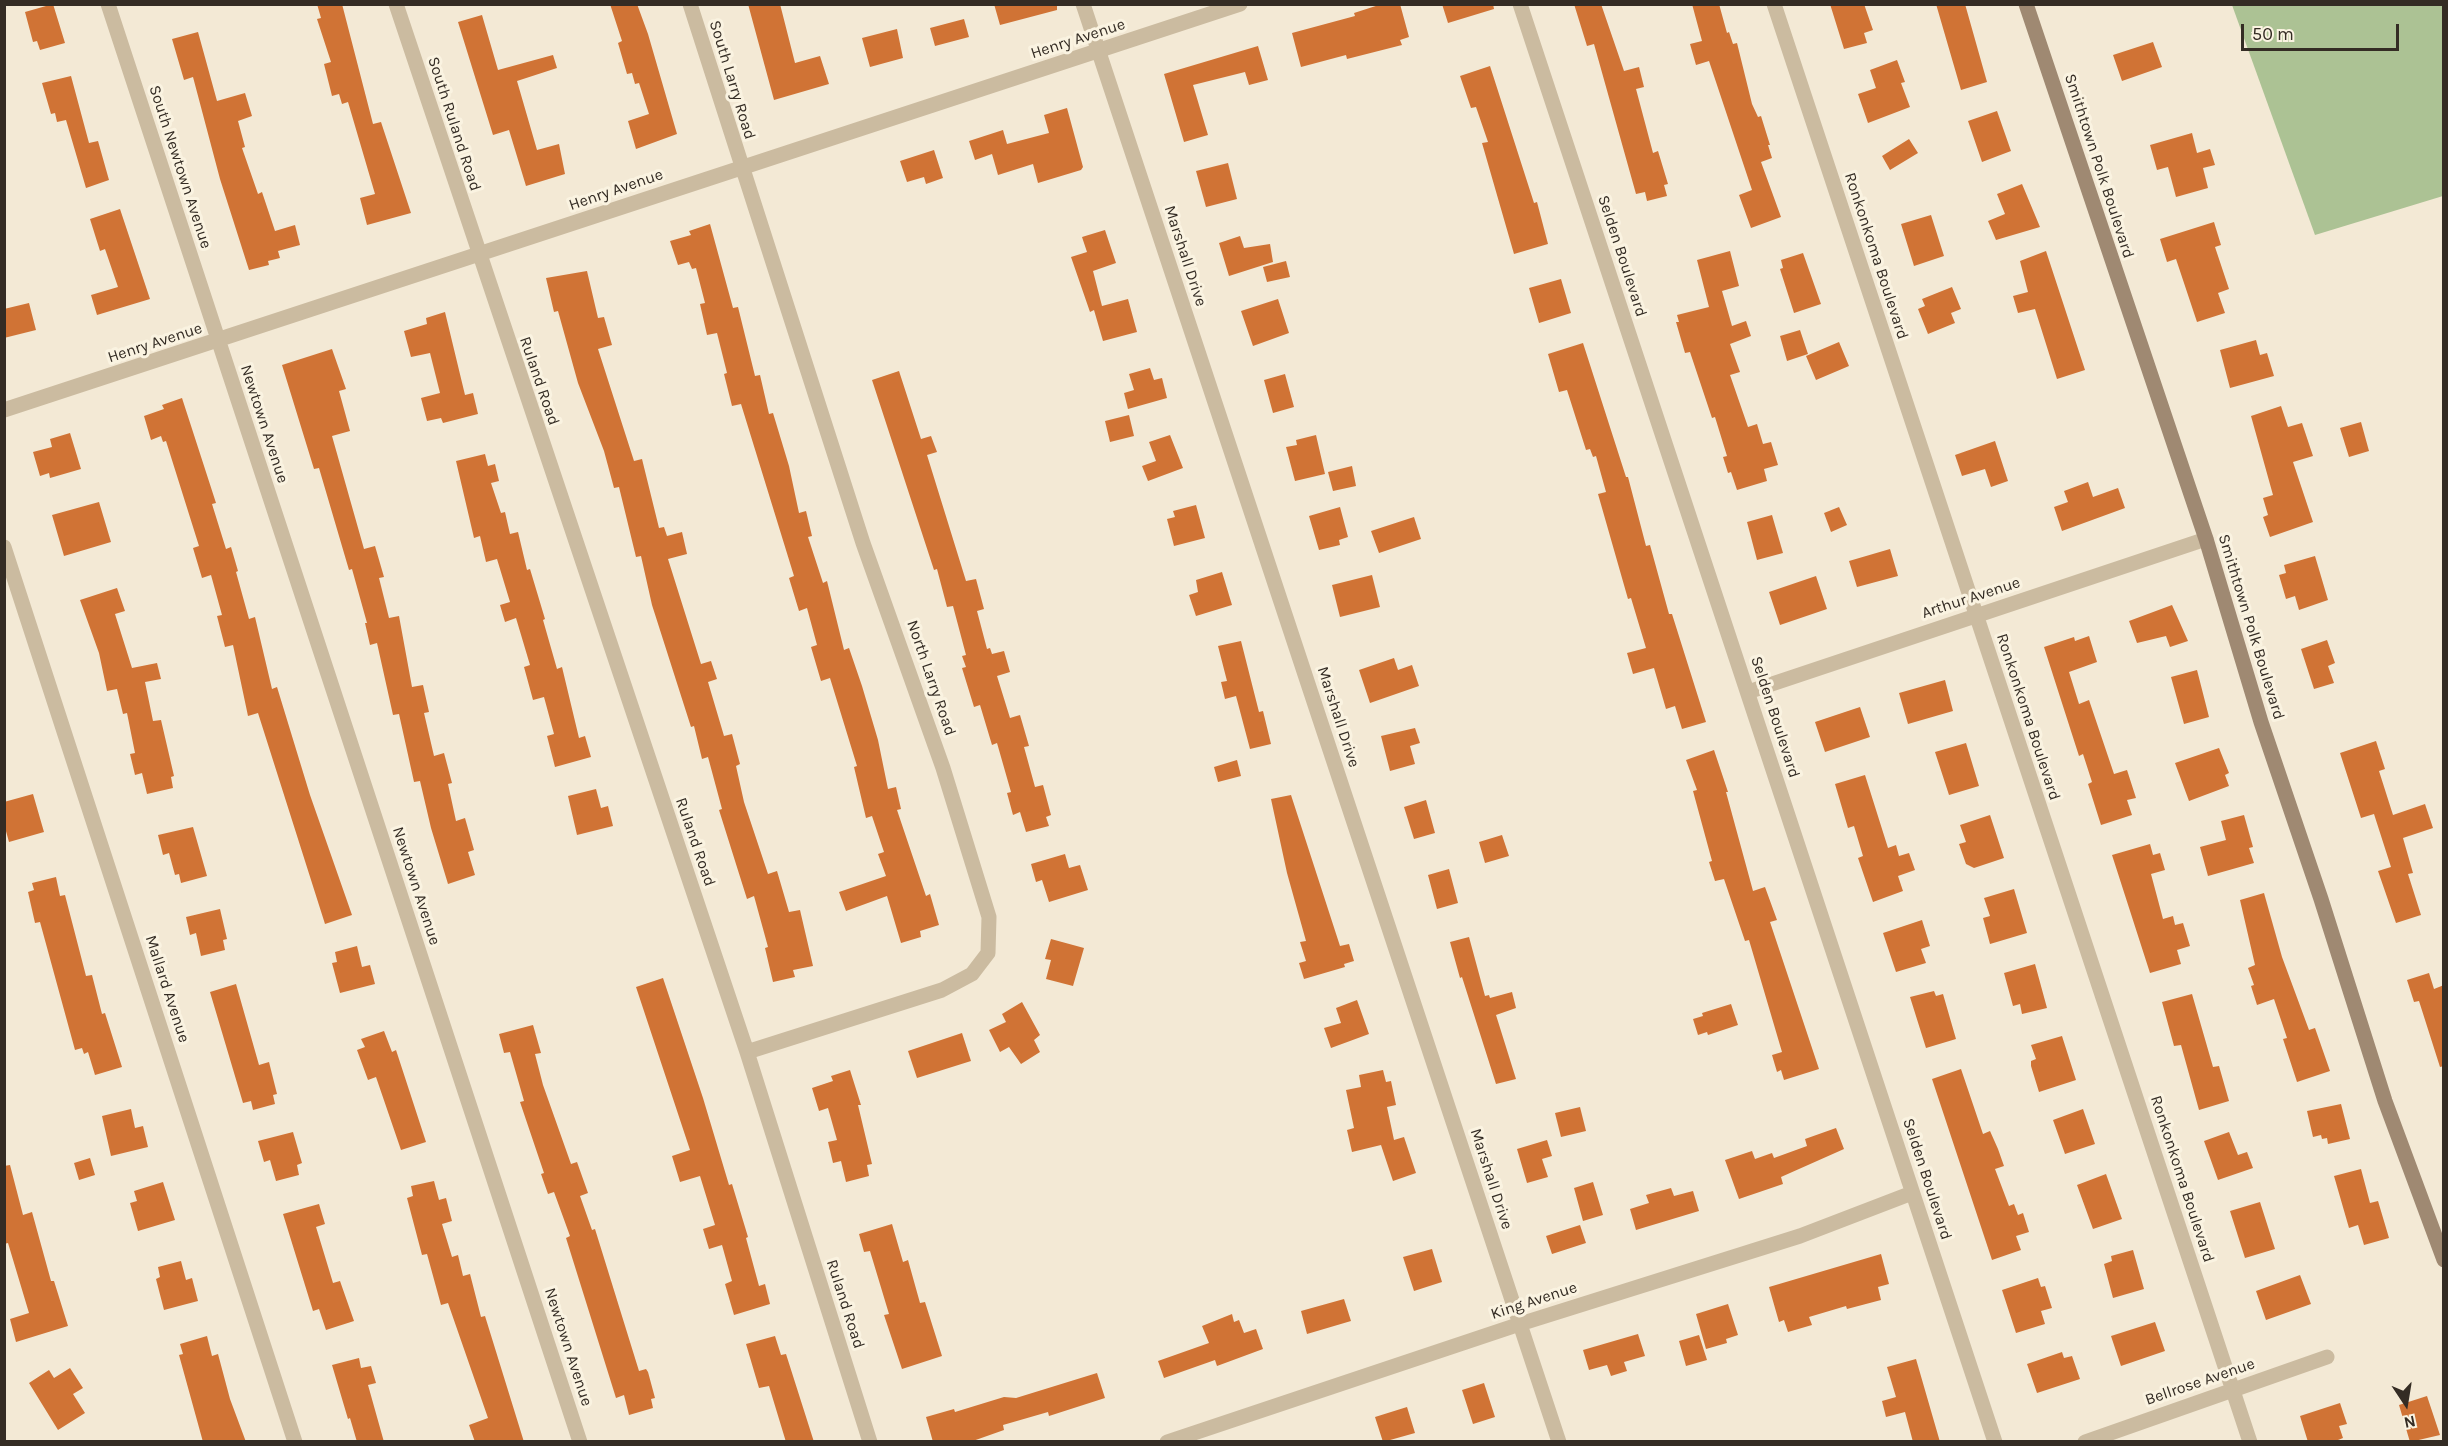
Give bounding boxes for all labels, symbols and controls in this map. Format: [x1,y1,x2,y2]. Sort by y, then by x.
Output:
scale bar [2244,12,2402,50]
street label: Henry Avenue [1028,15,1128,63]
street label: South Larry Road [705,18,759,142]
text: 50 m [2252,23,2294,45]
street label: South Ruland Road [423,54,485,194]
street label: Smithtown Polk Boulevard [2060,71,2138,261]
street label: South Newtown Avenue [144,83,216,251]
street label: Henry Avenue [566,165,666,215]
street label: Ronkonkoma Boulevard [1840,170,1912,342]
street label: Selden Boulevard [1593,193,1651,319]
street label: Marshall Drive [1160,203,1210,309]
street label: Henry Avenue [105,319,205,367]
street label: Ruland Road [515,334,563,428]
street label: Newtown Avenue [236,362,292,486]
street label: Smithtown Polk Boulevard [2214,532,2288,722]
street label: Arthur Avenue [1919,573,2023,623]
street label: North Larry Road [902,618,960,738]
street label: Ronkonkoma Boulevard [1992,631,2064,803]
street label: Selden Boulevard [1746,654,1804,780]
street label: Marshall Drive [1313,664,1363,770]
street label: Ruland Road [671,795,719,889]
street label: Newtown Avenue [388,824,444,948]
street label: Mallard Avenue [141,933,193,1045]
street label: Ronkonkoma Boulevard [2146,1093,2218,1265]
street label: Selden Boulevard [1898,1116,1956,1242]
street label: Marshall Drive [1466,1126,1516,1232]
street label: Ruland Road [822,1257,868,1351]
street label: King Avenue [1488,1278,1580,1324]
street label: Newtown Avenue [540,1285,596,1409]
street label: Bellrose Avenue [2143,1354,2257,1410]
north arrow [2376,1374,2436,1434]
text: N [2402,1412,2417,1433]

